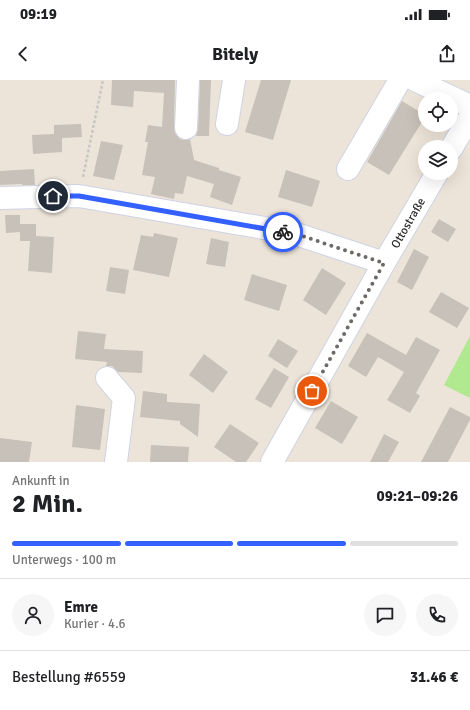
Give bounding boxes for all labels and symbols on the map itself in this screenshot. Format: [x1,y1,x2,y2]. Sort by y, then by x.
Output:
pin [36,179,70,213]
street label: Ottostraße [388,195,429,251]
courier [263,212,303,252]
pin [295,374,329,408]

